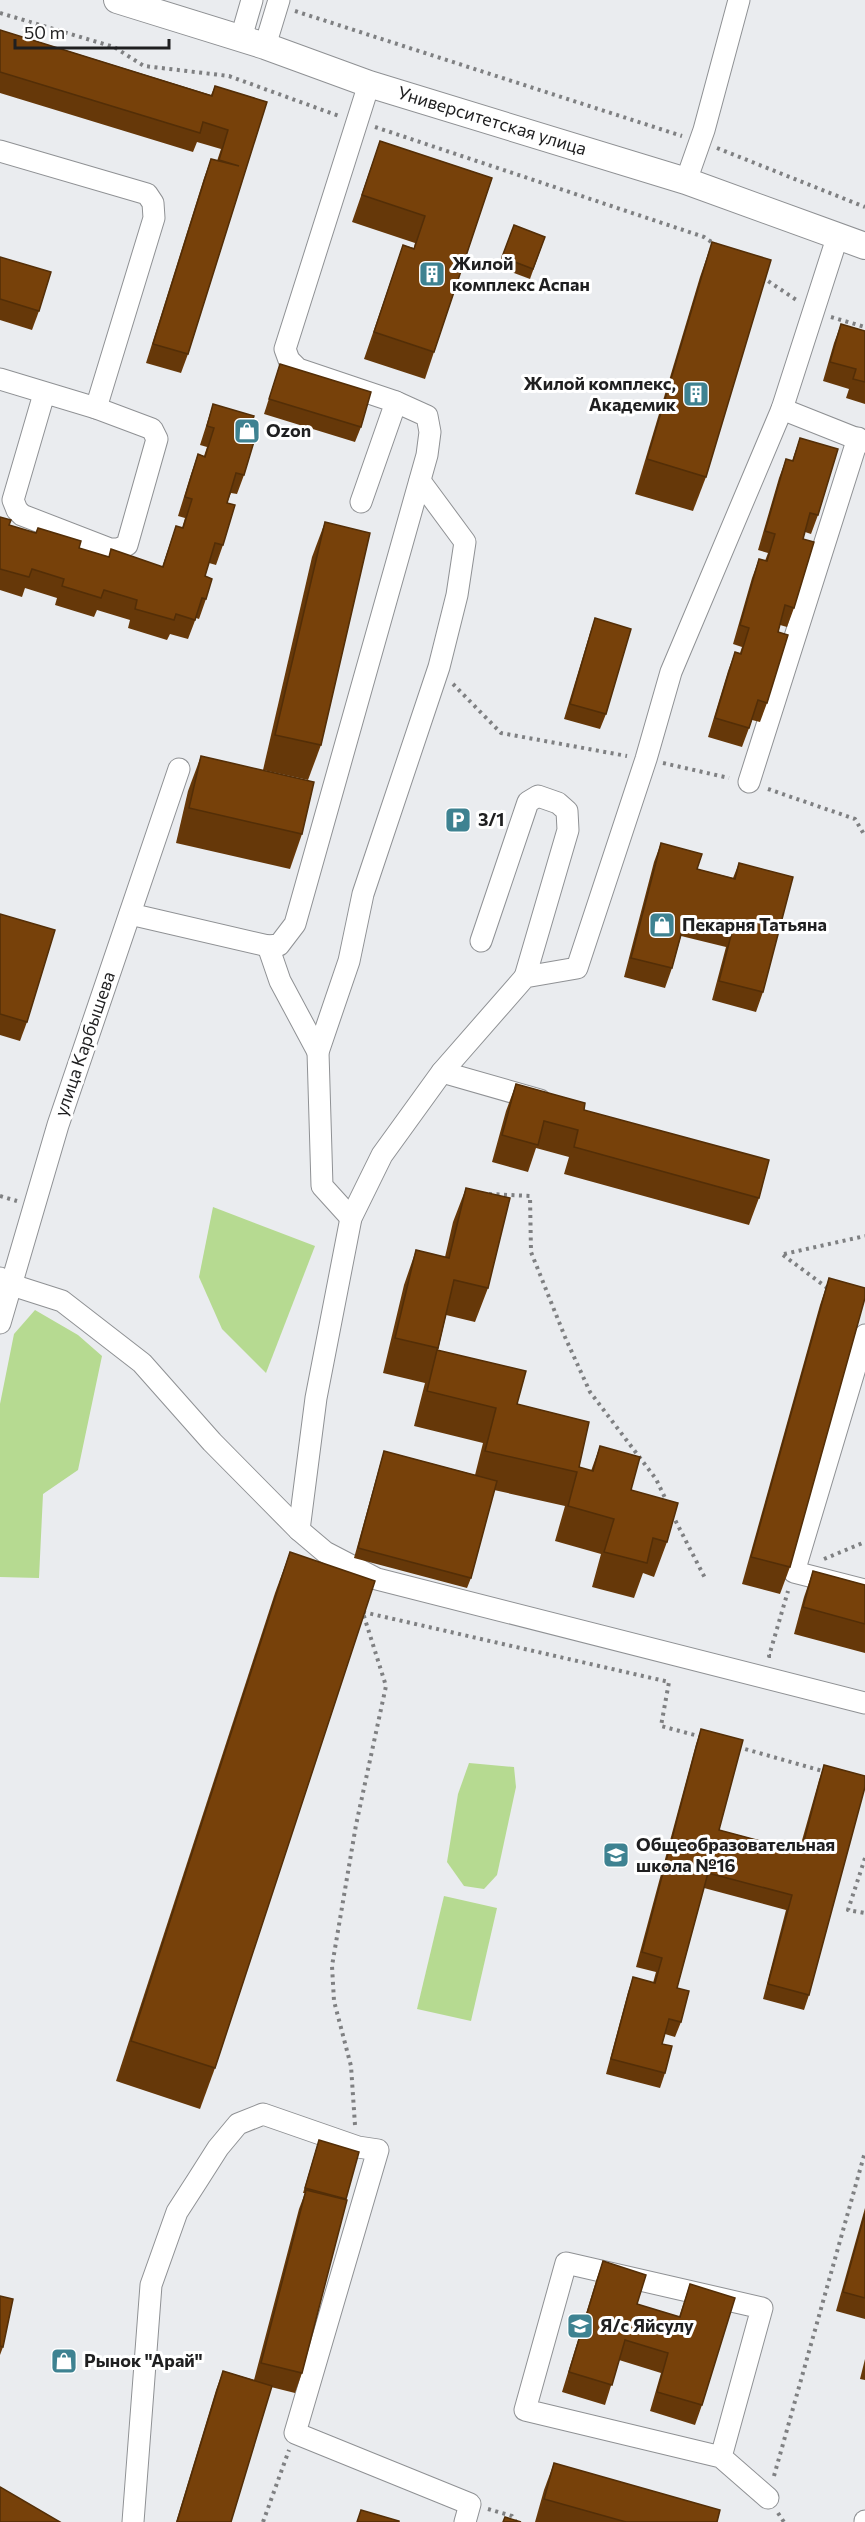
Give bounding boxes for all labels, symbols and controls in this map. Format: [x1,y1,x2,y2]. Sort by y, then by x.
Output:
scale bar [15,12,170,50]
text: 50 m [24,21,65,43]
street label: Университетская улица [395,81,590,159]
place label: Жилой комплекс Аспан [452,252,590,295]
building icon: Жилой комплекс Аспан [417,259,447,289]
place label: Жилой комплекс, Академик [524,372,677,415]
building icon: Жилой комплекс, Академик [681,379,711,409]
shop icon: Ozon [232,416,262,446]
place label: Ozon [266,419,311,441]
parking icon: 3/1 [443,805,473,835]
place label: 3/1 [478,808,504,830]
shop icon: Пекарня Татьяна [647,910,677,940]
place label: Пекарня Татьяна [682,913,827,935]
street label: улица Карбышева [49,968,119,1119]
place label: Общеобразовательная школа №16 [636,1833,835,1876]
school or university icon: Общеобразовательная школа №16 [601,1840,631,1870]
school or university icon: Я/c Яйсулу [565,2311,595,2341]
place label: Я/c Яйсулу [600,2314,694,2336]
shop icon: Рынок "Арай" [49,2346,79,2376]
place label: Рынок "Арай" [84,2349,203,2371]

